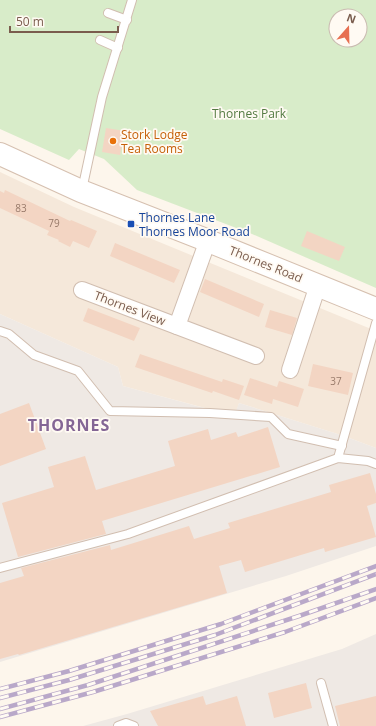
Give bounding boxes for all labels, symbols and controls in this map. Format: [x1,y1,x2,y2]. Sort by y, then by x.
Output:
scale bar [10,8,118,34]
north arrow [328,8,368,48]
text: N [345,10,358,27]
text: 50 m [16,13,44,30]
park label: Thornes Park [212,105,287,122]
place label: Stork Lodge Tea Rooms [121,126,188,157]
marker: Stork Lodge Tea Rooms [108,136,118,146]
house number: 83 [15,201,27,215]
place label: Thornes Lane Thornes Moor Road [139,209,250,240]
house number: 79 [48,216,60,230]
marker: Thornes Lane Thornes Moor Road [126,219,136,229]
street label: Thornes Road [227,242,305,286]
street label: Thornes View [92,287,169,330]
house number: 37 [330,374,342,388]
district label: THORNES [28,414,110,436]

